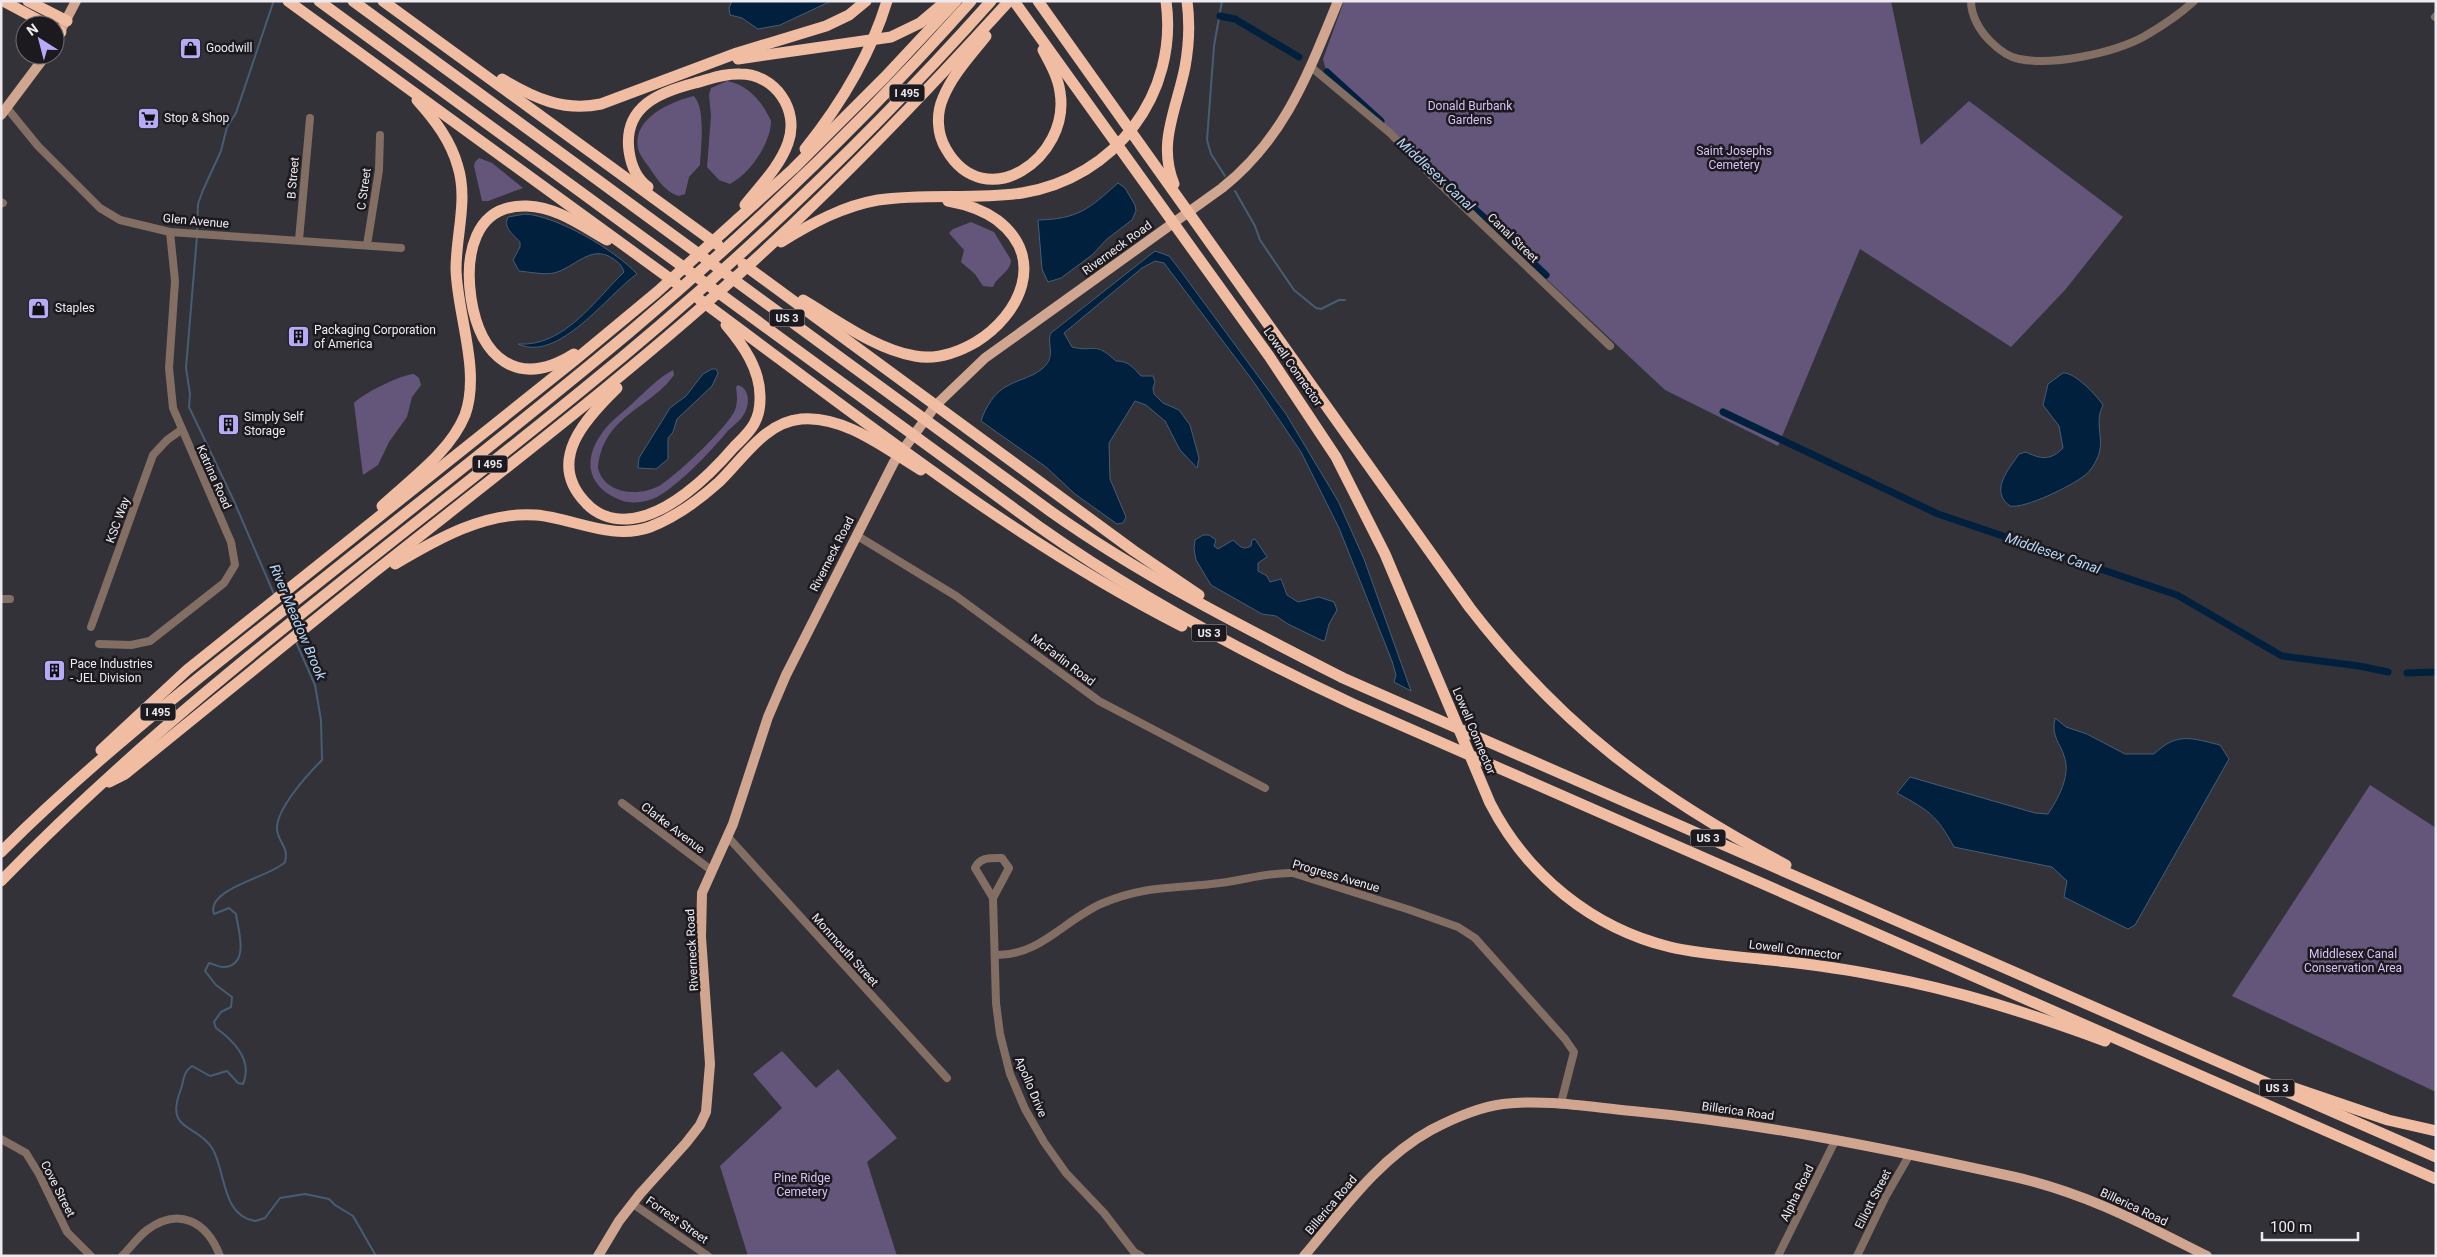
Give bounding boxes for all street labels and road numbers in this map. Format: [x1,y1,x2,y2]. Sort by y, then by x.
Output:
road number: I 495 [890,85,924,102]
street label: B Street [284,156,302,200]
street label: C Street [354,167,374,211]
street label: Canal Street [1485,210,1541,266]
street label: Glen Avenue [162,211,230,231]
street label: Riverneck Road [1080,218,1154,278]
road number: US 3 [770,310,804,326]
street label: Lowell Connector [1261,325,1325,409]
street label: Katrina Road [194,443,234,511]
road number: I 495 [472,456,508,472]
street label: KSC Way [103,495,133,545]
street label: Riverneck Road [807,514,857,594]
road number: US 3 [1192,624,1226,641]
street label: McFarlin Road [1028,631,1098,689]
street label: Lowell Connector [1449,686,1499,776]
road number: I 495 [140,704,176,720]
street label: Clarke Avenue [638,800,708,856]
road number: US 3 [1690,830,1726,846]
street label: Progress Avenue [1291,857,1381,895]
street label: Riverneck Road [683,909,701,991]
street label: Monmouth Street [809,911,881,989]
street label: Lowell Connector [1748,937,1842,963]
street label: Apollo Drive [1012,1055,1050,1119]
road number: US 3 [2260,1080,2294,1096]
street label: Billerica Road [1701,1099,1775,1123]
street label: Cove Street [38,1159,78,1220]
street label: Alpha Road [1777,1162,1817,1224]
street label: Elliott Street [1852,1167,1894,1231]
street label: Billerica Road [1302,1173,1360,1237]
street label: Billerica Road [2098,1185,2170,1229]
street label: Forrest Street [643,1193,711,1247]

